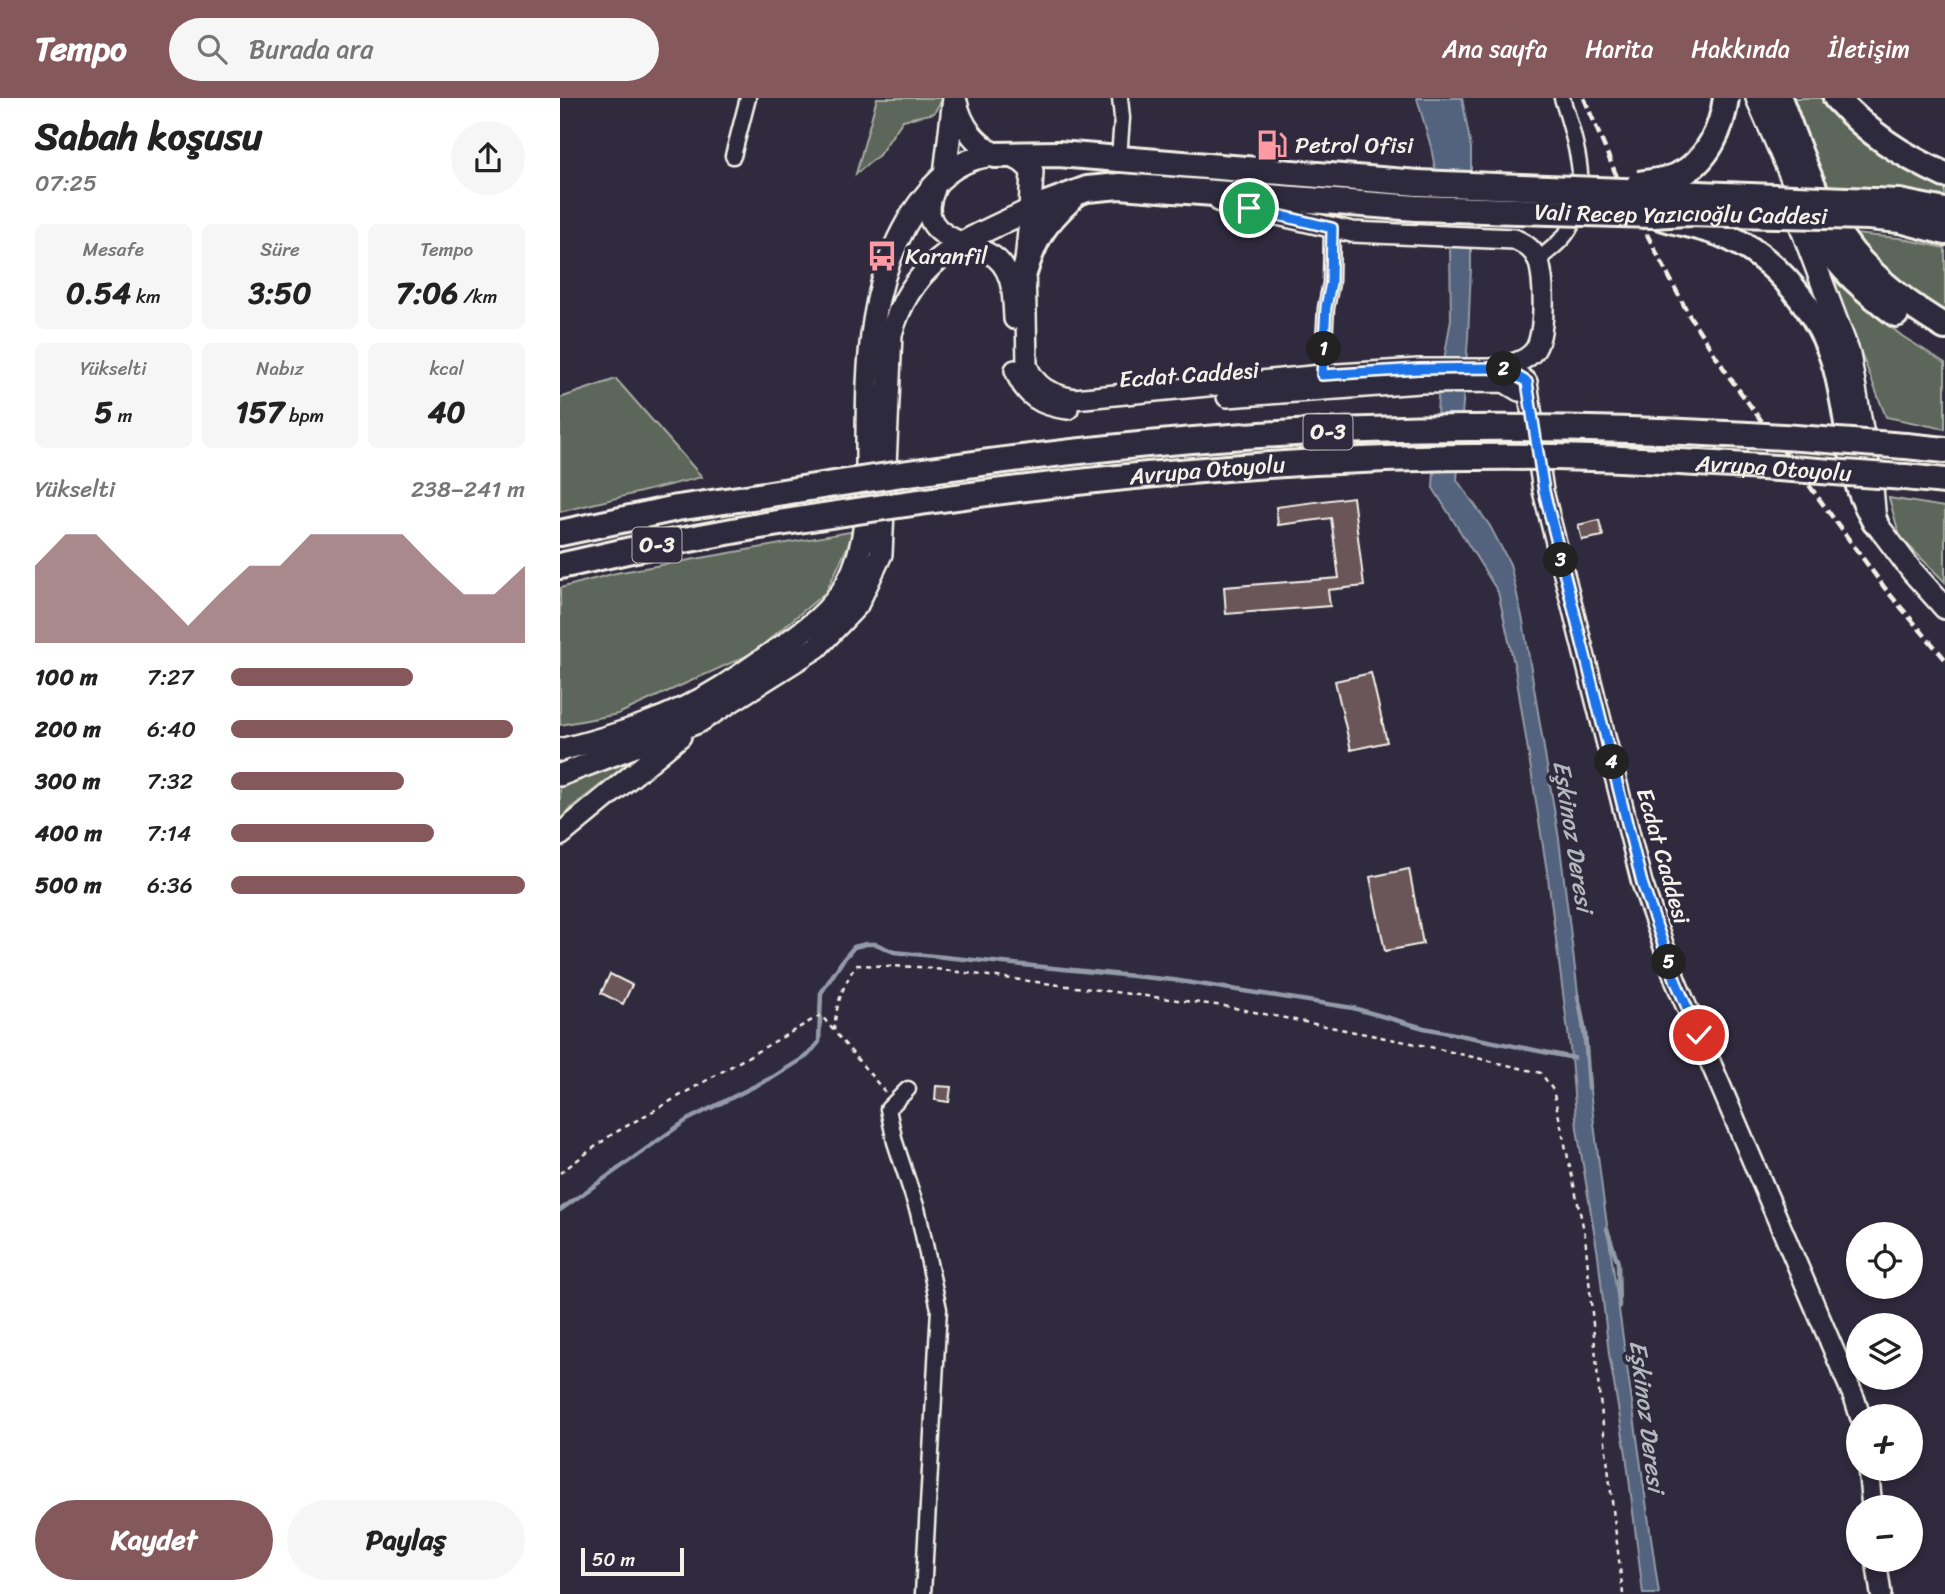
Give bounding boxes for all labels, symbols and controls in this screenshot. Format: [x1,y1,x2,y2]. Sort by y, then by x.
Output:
search box [169,18,659,81]
text: Tempo [35,20,127,78]
text: Burada ara [249,26,373,72]
text: Ana sayfa [1442,28,1547,70]
text: Harita [1585,28,1653,70]
text: Hakkında [1691,28,1790,70]
text: İletişim [1828,28,1910,70]
icon: search [193,30,231,68]
text: Sabah koşusu [35,103,262,170]
button: share [451,121,525,195]
place label: Petrol Ofisi [1295,125,1414,166]
fuel station icon: Petrol Ofisi [1255,128,1289,162]
text: 07:25 [35,163,97,204]
pin [1219,178,1279,238]
icon: arrive [1230,189,1268,227]
street label: Vali Recep Yazıcıoğlu Caddesi [1534,191,1828,237]
text: Mesafe [83,233,144,266]
text: Süre [260,233,300,266]
text: Tempo [420,233,473,266]
place label: Karanfil [905,236,988,277]
bus stop icon: Karanfil [865,239,899,273]
text: 0.54 [66,266,131,320]
text: 3:50 [249,266,311,320]
text: 7:06 [396,266,458,320]
text: km [131,280,161,313]
text: /km [458,280,497,313]
pin: 1 [1306,331,1342,366]
text: 1 [1319,332,1328,365]
street label: Ecdat Caddesi [1118,350,1261,400]
text: Yükselti [80,352,146,385]
text: Nabız [256,352,304,385]
text: kcal [429,352,464,385]
pin: 2 [1486,352,1522,386]
text: 2 [1498,352,1509,385]
text: 5 [94,385,113,439]
text: 157 [236,385,284,439]
text: 40 [428,385,466,439]
text: m [113,399,132,432]
text: bpm [284,399,324,432]
road number: O-3 [1304,414,1352,450]
street label: Avrupa Otoyolu [1693,442,1854,494]
street label: Avrupa Otoyolu [1127,443,1287,497]
text: Yükselti [35,469,115,510]
text: 238–241 m [411,469,525,510]
road number: O-3 [632,528,682,562]
pin: 3 [1544,542,1578,578]
text: 3 [1555,543,1566,576]
text: 100 m [35,657,98,698]
text: 7:27 [147,657,193,698]
text: 200 m [35,709,101,750]
text: 6:40 [147,709,196,750]
pin: 4 [1594,744,1630,780]
text: 4 [1606,745,1617,778]
water label: Eşkinoz Deresi [1540,758,1606,919]
text: 300 m [35,761,100,802]
text: 7:32 [147,761,193,802]
street label: Ecdat Caddesi [1624,783,1702,930]
text: 400 m [35,813,102,854]
text: 7:14 [147,813,191,854]
text: 500 m [35,865,102,906]
text: 6:36 [147,865,193,906]
pin: 5 [1652,944,1686,980]
text: 5 [1663,945,1674,978]
pin [1669,1005,1729,1065]
icon: check [1680,1016,1718,1054]
map controls [1846,1222,1923,1572]
button: locate [1846,1222,1923,1299]
button: layers [1846,1313,1923,1390]
water label: Eşkinoz Deresi [1617,1338,1678,1498]
button: + [1846,1404,1923,1481]
button: − [1846,1495,1923,1572]
button: Kaydet [35,1500,273,1580]
button: Paylaş [287,1500,525,1580]
text: 50 m [592,1543,635,1576]
scale bar [581,1545,684,1577]

